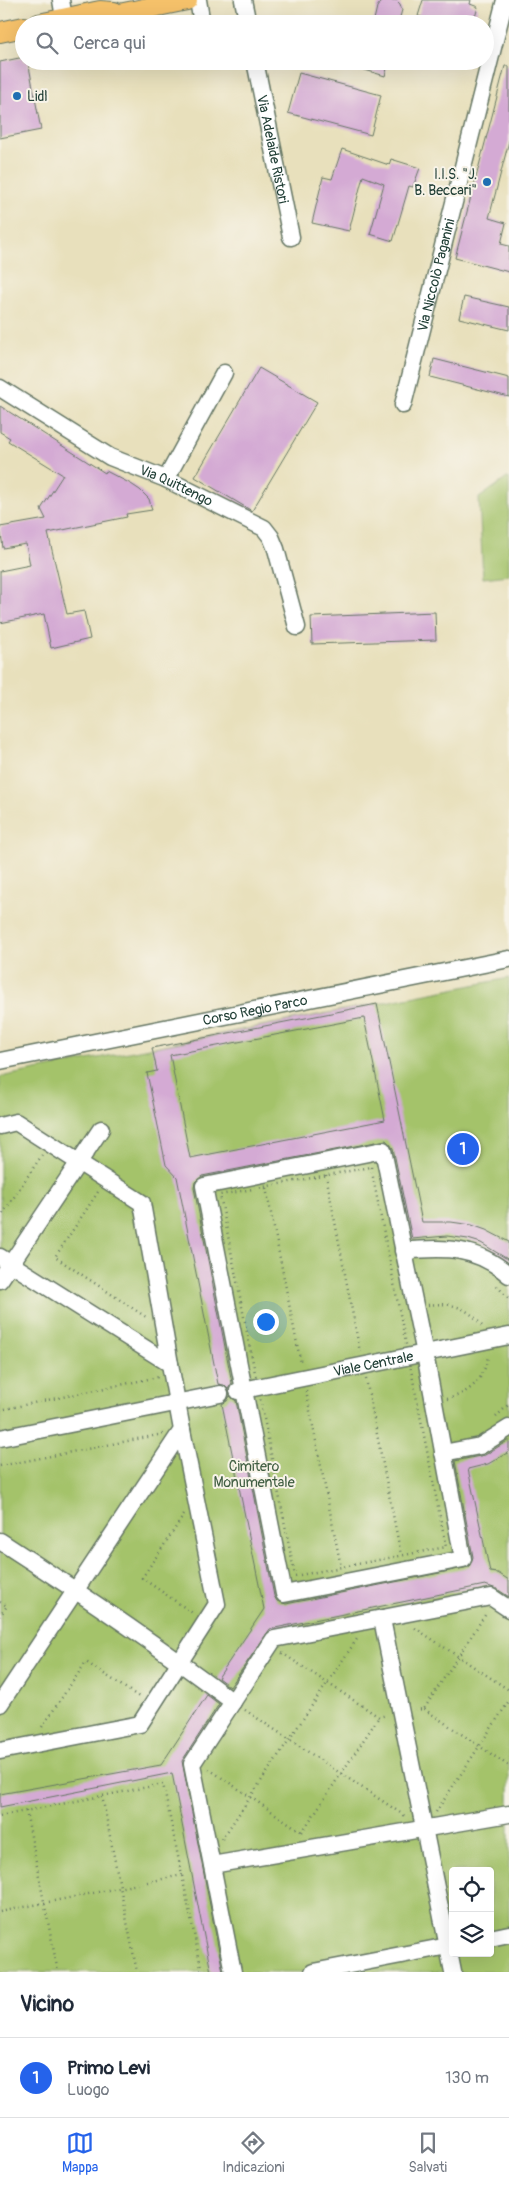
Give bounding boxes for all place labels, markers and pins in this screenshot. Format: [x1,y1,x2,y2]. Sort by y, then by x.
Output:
place label: Lidl [27,88,48,105]
marker: Lidl [11,90,23,102]
place label: I.I.S. "J. B. Beccari" [414,166,477,199]
marker: I.I.S. "J. B. Beccari" [481,176,493,188]
pin: 1 [447,1130,479,1168]

